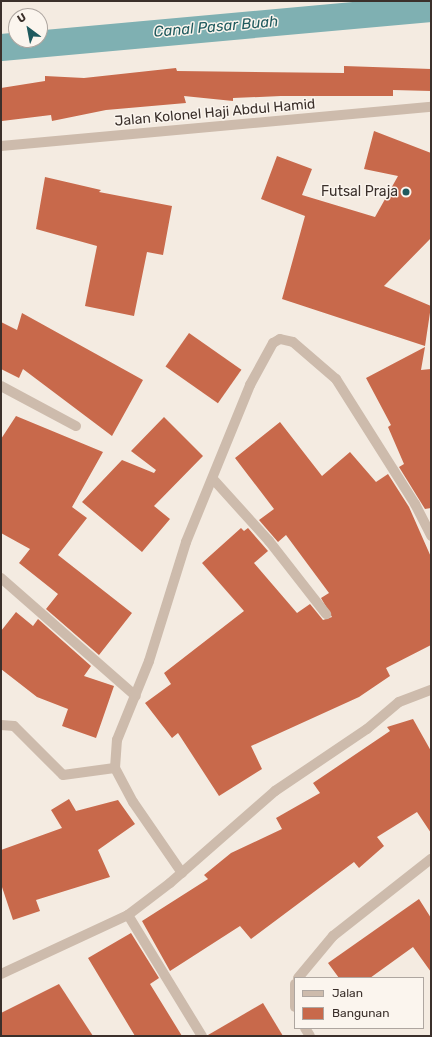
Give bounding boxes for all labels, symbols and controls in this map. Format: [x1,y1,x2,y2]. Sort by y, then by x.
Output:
north arrow [8,8,48,48]
text: U [15,11,29,26]
water label: Canal Pasar Buah [153,13,279,41]
street label: Jalan Kolonel Haji Abdul Hamid [114,96,316,130]
place label: Futsal Praja [321,184,398,200]
marker: Futsal Praja [401,187,411,197]
legend [294,977,424,1029]
text: Jalan [332,986,363,1000]
text: Bangunan [332,1006,389,1020]

